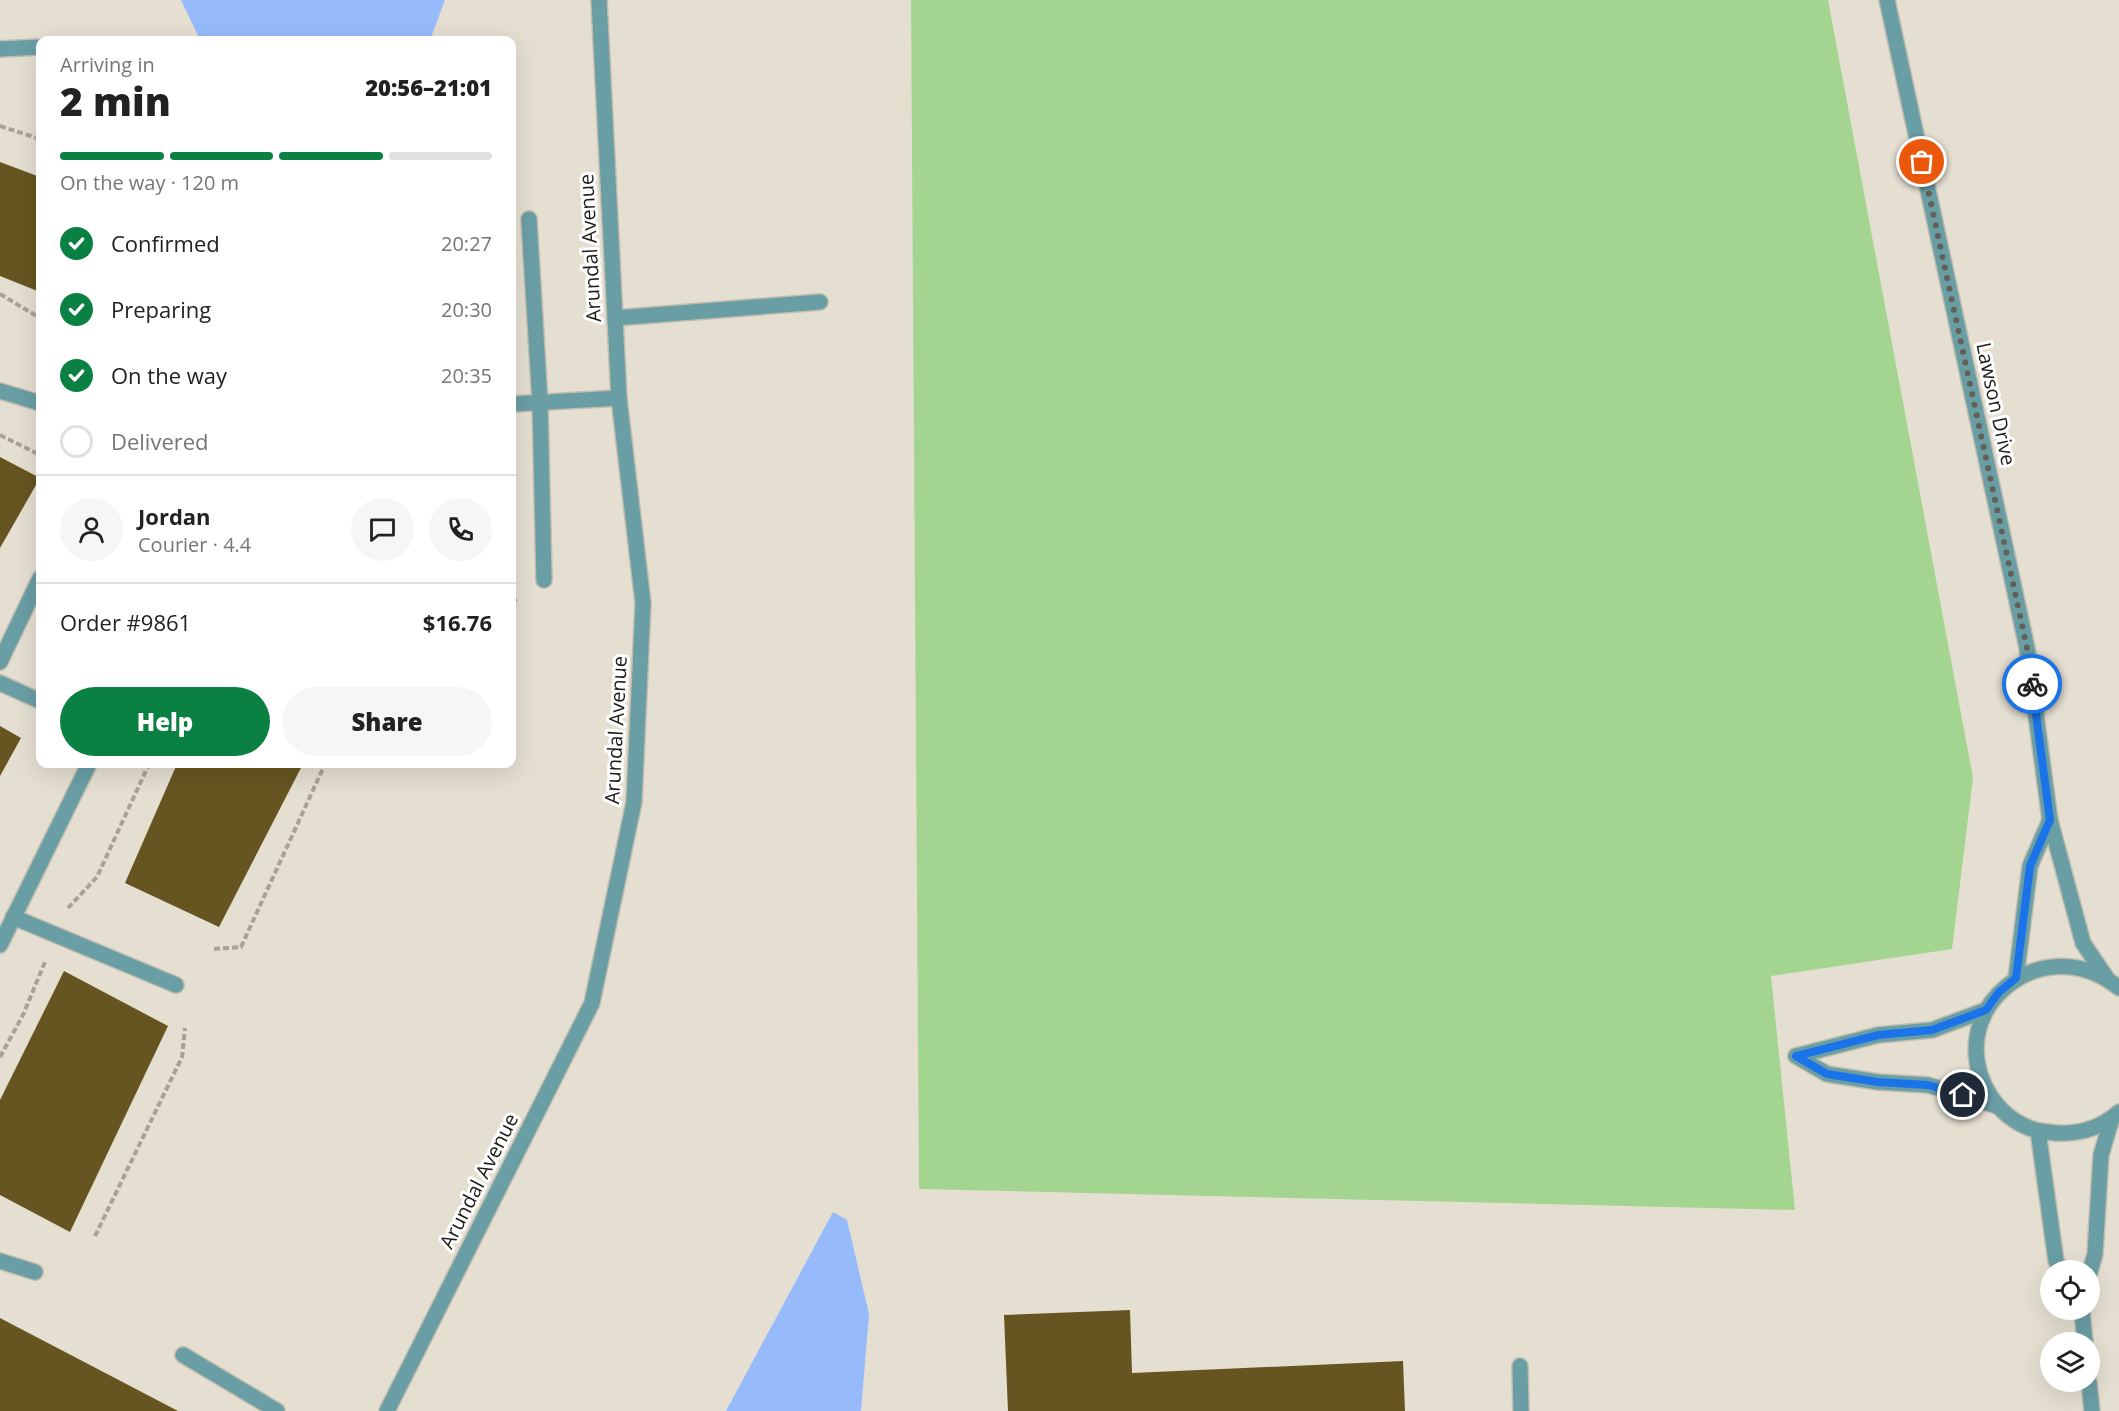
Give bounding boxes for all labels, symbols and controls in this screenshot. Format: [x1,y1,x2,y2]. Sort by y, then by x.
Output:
text: Arriving in [60,51,155,78]
text: 20:56–21:01 [365,72,492,102]
text: 2 min [60,74,171,127]
pin [1896,136,1947,187]
icon: bag [1905,145,1938,178]
text: On the way · 120 m [60,169,239,196]
street label: Arundal Avenue [572,173,607,323]
icon: check [60,227,93,260]
text: Confirmed [111,228,220,258]
text: 20:27 [441,230,492,257]
icon: check [60,293,93,326]
text: Preparing [111,294,211,324]
text: 20:30 [441,296,492,323]
street label: Lawson Drive [1970,340,2023,468]
icon: check [60,359,93,392]
text: On the way [111,360,227,390]
text: 20:35 [441,362,492,389]
text: Delivered [111,426,209,456]
button: person [60,498,123,561]
button: chat [351,498,414,561]
button: phone [429,498,492,561]
text: Jordan [138,501,211,531]
text: Courier · 4.4 [138,531,251,558]
text: Order #9861 [60,607,191,637]
text: $16.76 [423,607,492,637]
courier [2002,654,2062,714]
street label: Arundal Avenue [598,655,633,805]
icon: bike [2016,668,2049,701]
button: Help [60,687,270,756]
button: Share [282,687,492,756]
pin [1937,1069,1988,1120]
icon: home [1946,1078,1979,1111]
street label: Arundal Avenue [433,1108,524,1253]
map controls [2040,1260,2100,1392]
button: locate [2040,1260,2100,1320]
button: layers [2040,1332,2100,1392]

